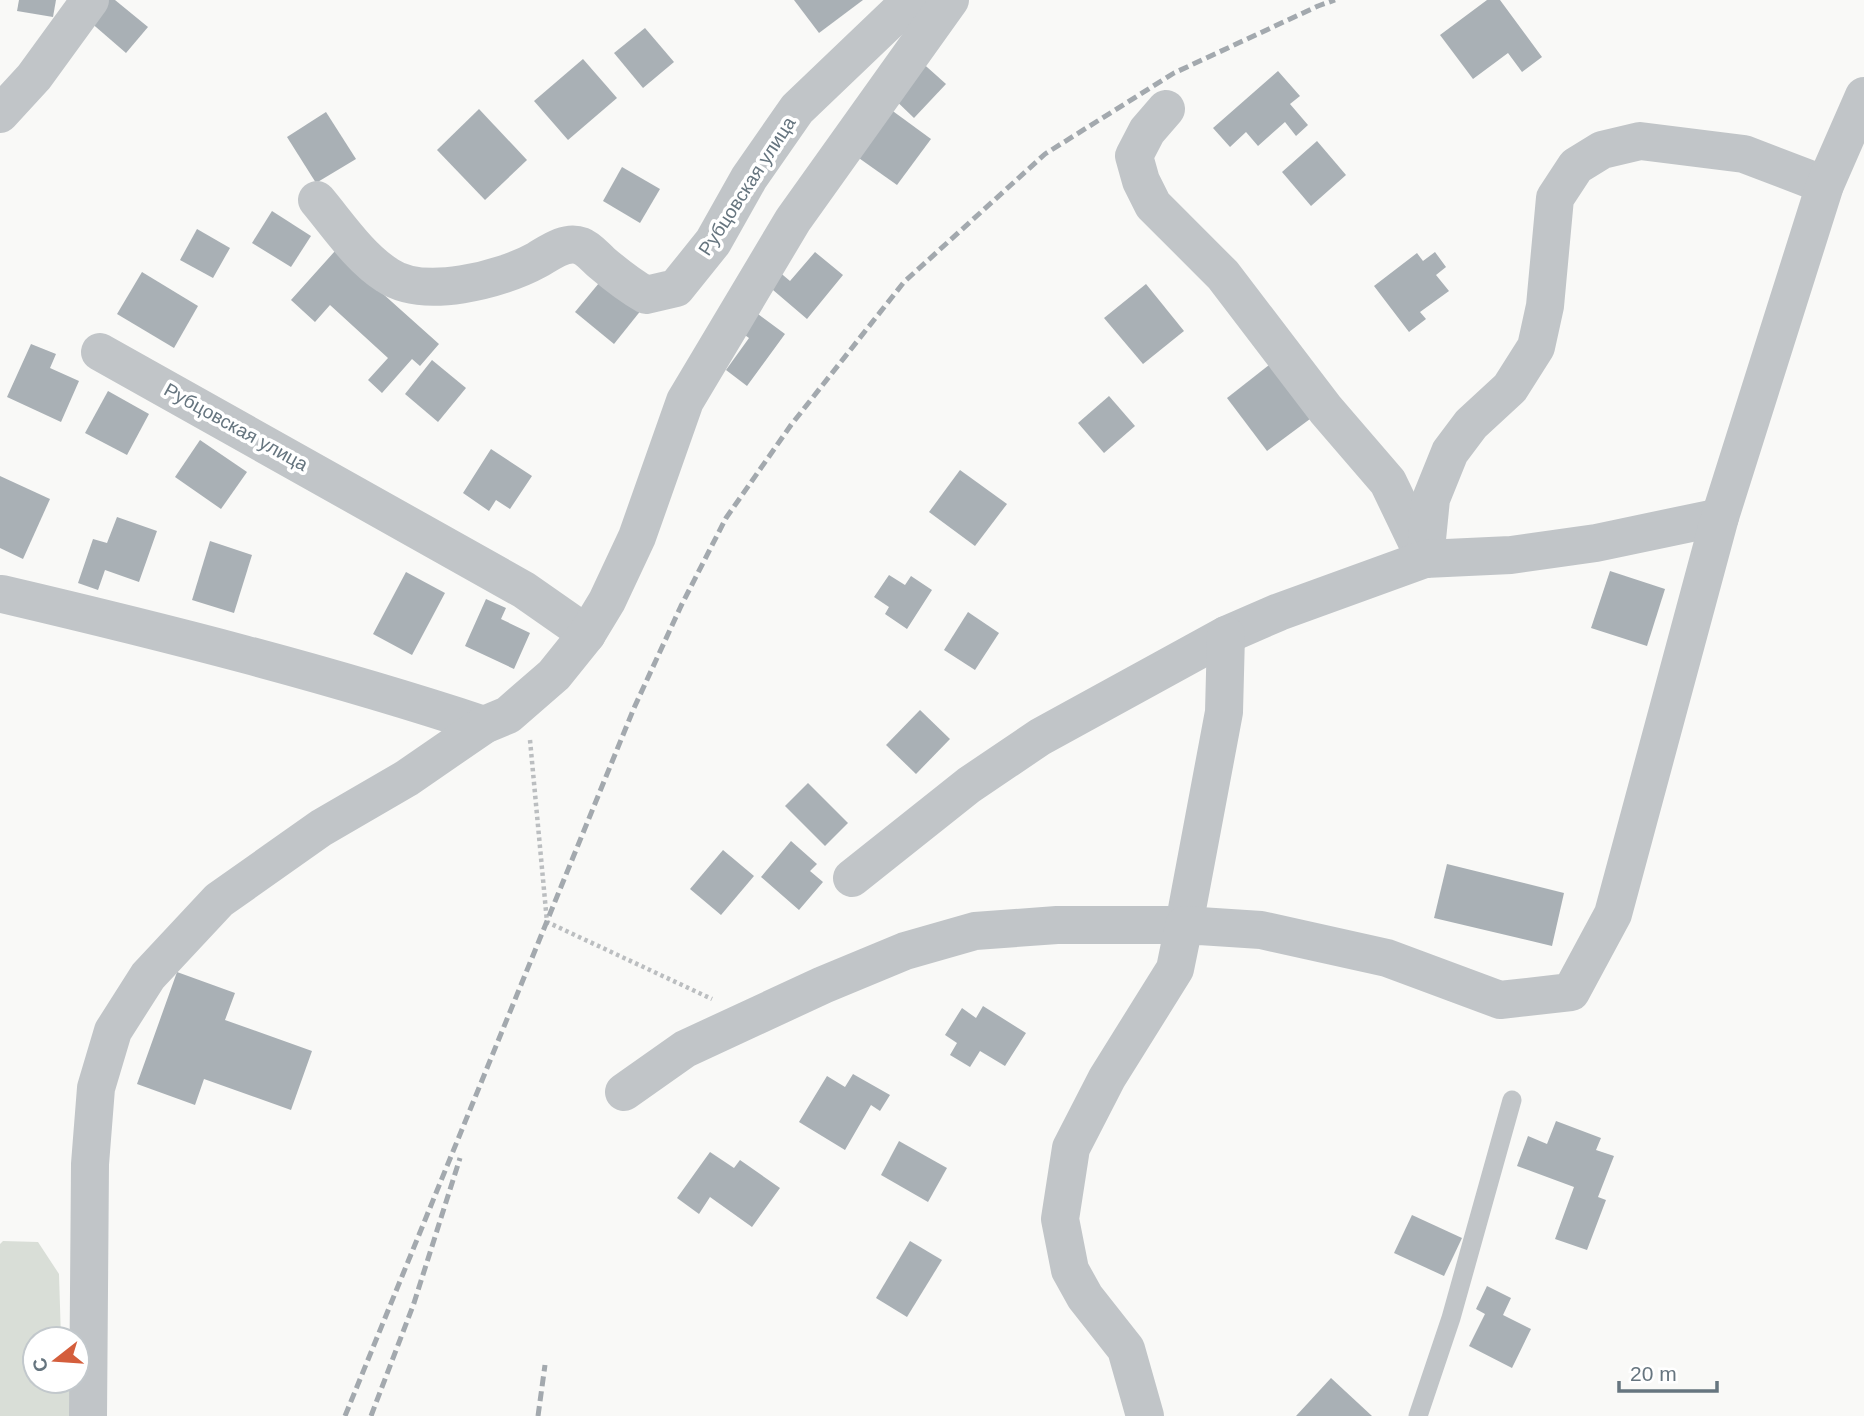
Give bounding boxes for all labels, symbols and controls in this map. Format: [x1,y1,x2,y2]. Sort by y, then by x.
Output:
street label: Рубцовская улица [694,112,800,259]
street label: Рубцовская улица [161,379,312,475]
north arrow [21,1325,91,1395]
scale bar [1619,1350,1717,1394]
text: С [28,1355,52,1374]
text: 20 m [1630,1362,1677,1385]

